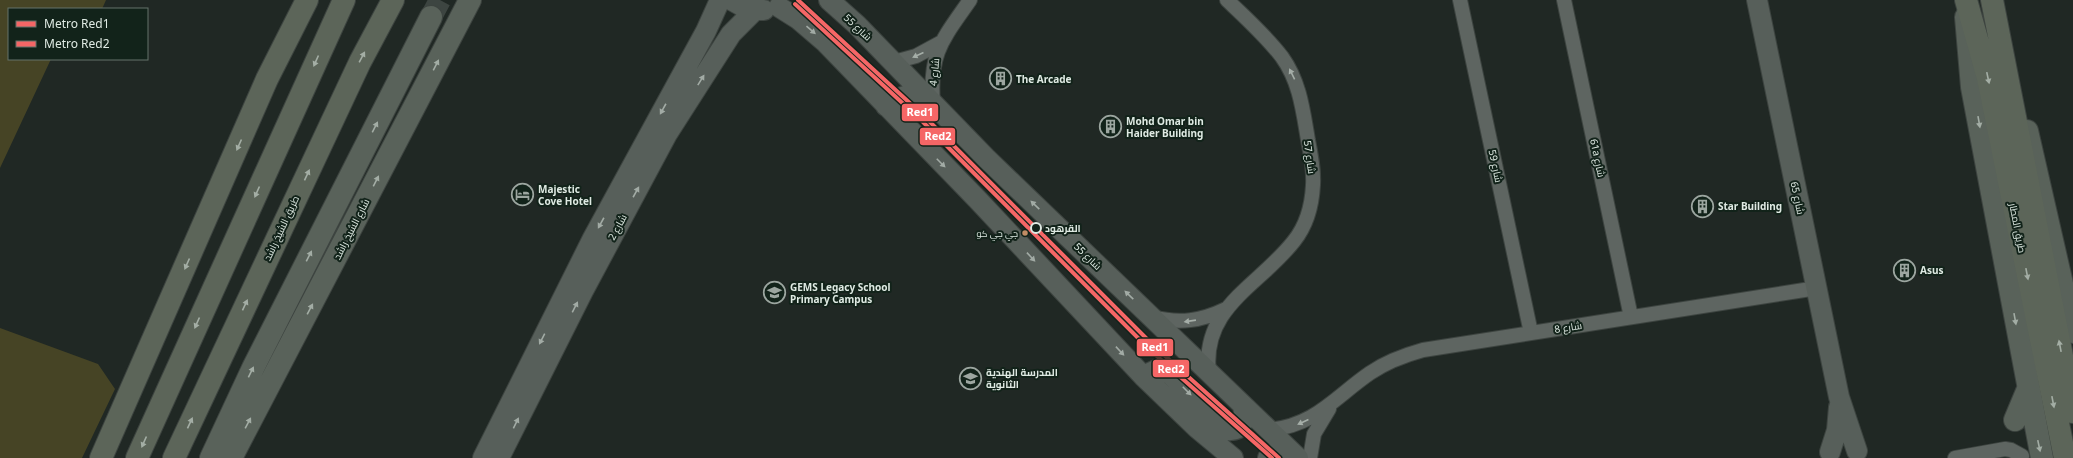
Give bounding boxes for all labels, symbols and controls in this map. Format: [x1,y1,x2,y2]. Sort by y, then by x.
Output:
legend [8,8,148,60]
street label: شارع 55 [841,10,875,44]
text: Metro Red1 [44,15,110,32]
one-way arrow [806,25,817,34]
text: Metro Red2 [44,35,110,52]
one-way arrow [359,51,366,63]
one-way arrow [911,52,923,58]
one-way arrow [313,55,319,67]
street label: شارع 4 [926,57,942,87]
one-way arrow [433,60,439,71]
building icon: The Arcade [987,66,1013,92]
one-way arrow [1289,69,1295,80]
place label: The Arcade [1016,72,1072,86]
one-way arrow [1985,72,1991,84]
one-way arrow [697,75,705,85]
one-way arrow [660,103,666,115]
line badge: Red1 [901,103,939,122]
text: Red1 [906,104,934,119]
building icon: Mohd Omar bin Haider Building [1097,114,1123,140]
place label: Mohd Omar bin Haider Building [1126,114,1204,140]
one-way arrow [1976,116,1982,128]
one-way arrow [371,122,378,133]
line badge: Red2 [919,127,956,146]
text: Red2 [924,128,952,143]
street label: 61a شارع [1587,137,1609,179]
one-way arrow [236,139,242,150]
street label: شارع 57 [1301,139,1319,175]
street label: شارع 59 [1486,148,1506,184]
one-way arrow [936,158,946,168]
one-way arrow [304,169,310,180]
one-way arrow [373,175,379,187]
street label: شارع 65 [1788,180,1808,216]
hotel icon: Majestic Cove Hotel [510,182,536,208]
place label: Majestic Cove Hotel [538,182,592,208]
one-way arrow [254,186,260,198]
one-way arrow [632,186,639,198]
street label: طريق الشيخ راشد [260,193,302,263]
building icon: Star Building [1689,193,1715,219]
street label: شارع الشيخ راشد [330,196,372,262]
place label: Star Building [1718,199,1782,213]
one-way arrow [1030,200,1040,210]
street label: طريق المطار [2006,201,2030,254]
street label: شارع 2 [604,211,630,243]
one-way arrow [598,217,604,229]
place label: القرهود [1045,221,1081,235]
marker: القرهود [1030,222,1042,234]
place label: جي جي كو [977,227,1018,241]
marker: جي جي كو [1020,228,1030,238]
street label: شارع 55 [1071,239,1105,273]
one-way arrow [306,250,313,262]
one-way arrow [1026,252,1035,261]
building icon: Asus [1891,257,1917,283]
one-way arrow [184,258,190,269]
place label: Asus [1920,263,1943,277]
one-way arrow [2025,268,2031,280]
school or university icon: GEMS Legacy School Primary Campus [762,280,788,306]
place label: GEMS Legacy School Primary Campus [790,280,890,306]
one-way arrow [1124,291,1133,300]
one-way arrow [242,299,248,311]
one-way arrow [571,301,578,313]
one-way arrow [307,303,313,314]
one-way arrow [2012,313,2018,325]
one-way arrow [194,317,200,329]
one-way arrow [1184,318,1196,324]
street label: شارع 8 [1553,318,1583,336]
one-way arrow [539,333,545,345]
line badge: Red1 [1136,338,1174,357]
text: Red1 [1141,339,1169,354]
one-way arrow [2057,340,2063,352]
one-way arrow [1115,346,1125,356]
line badge: Red2 [1152,359,1190,378]
text: Red2 [1157,361,1185,376]
school or university icon: المدرسة الهندية الثانوية [958,365,984,391]
place label: المدرسة الهندية الثانوية [986,365,1058,391]
one-way arrow [248,366,254,378]
one-way arrow [1182,386,1192,396]
one-way arrow [2051,395,2057,408]
one-way arrow [187,417,193,428]
one-way arrow [245,417,251,429]
one-way arrow [512,417,519,429]
one-way arrow [1297,419,1309,425]
one-way arrow [141,436,147,448]
one-way arrow [2037,440,2043,453]

